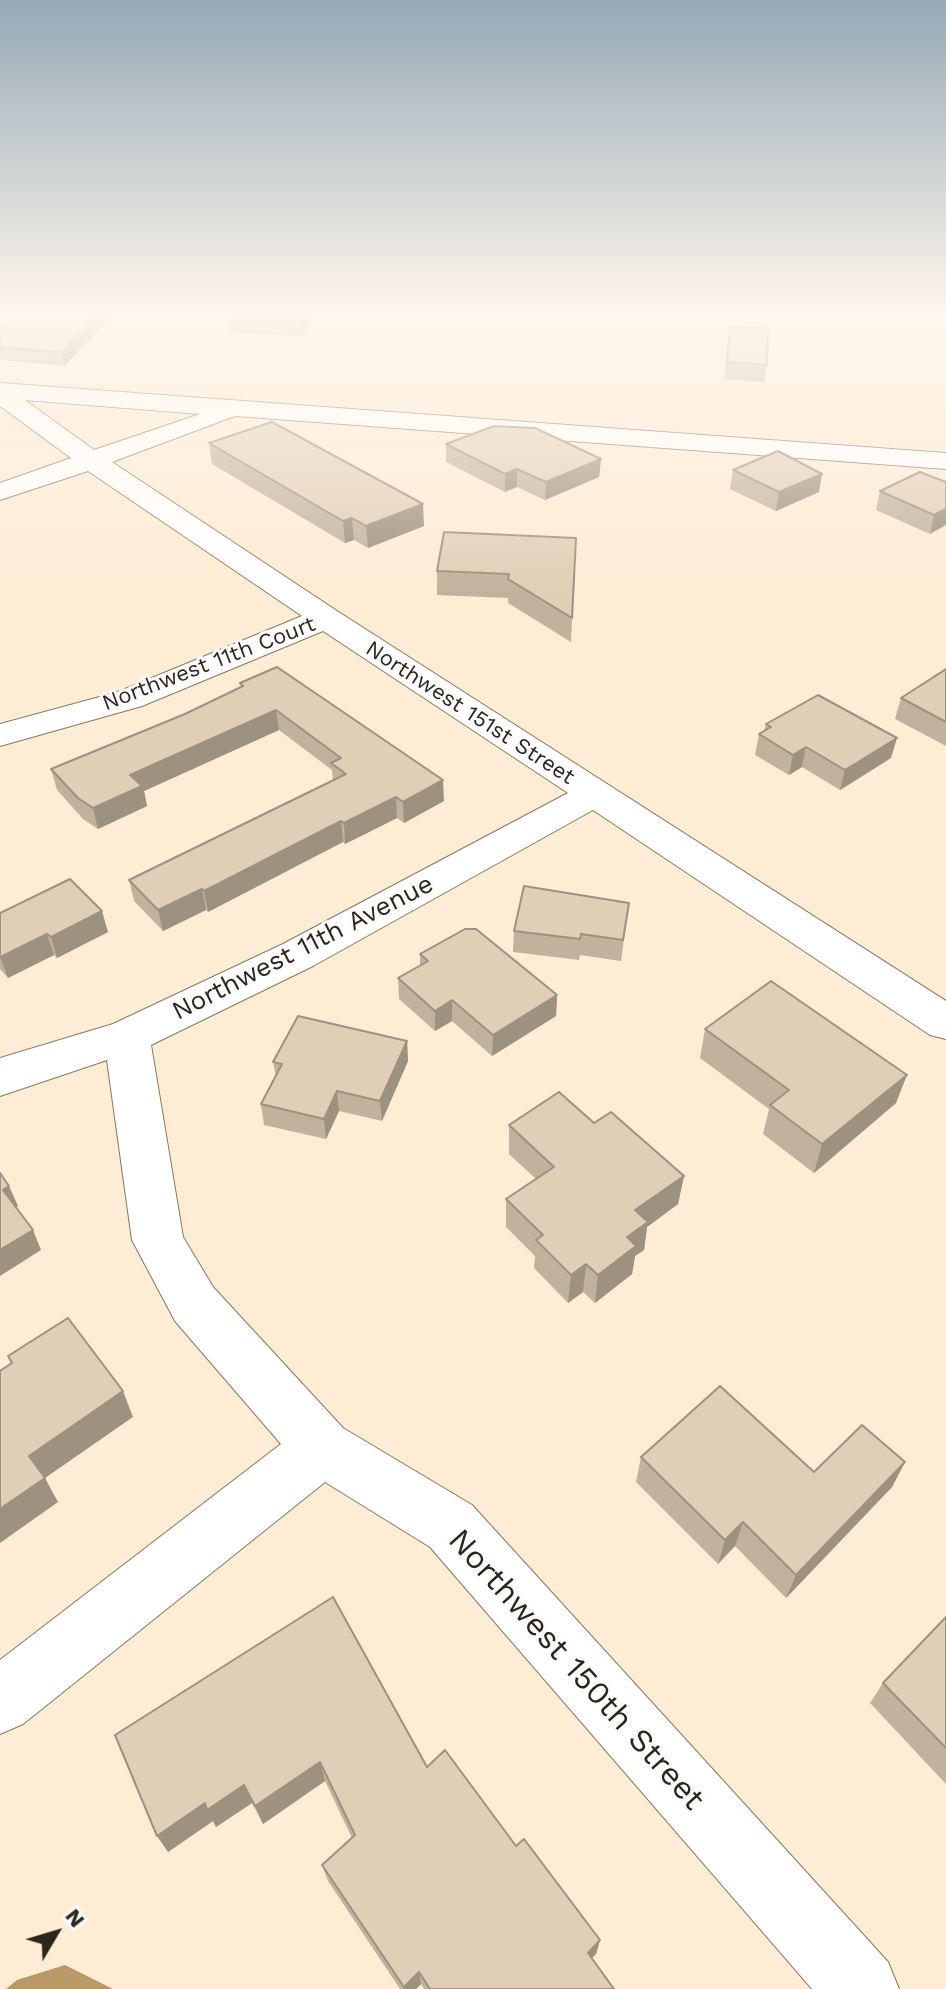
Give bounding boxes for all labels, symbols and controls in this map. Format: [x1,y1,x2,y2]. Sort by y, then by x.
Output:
street label: Northwest 11th Court [99,611,319,717]
street label: Northwest 151st Street [361,636,579,790]
street label: Northwest 11th Avenue [167,869,439,1027]
street label: Northwest 150th Street [440,1522,712,1818]
north arrow [16,1893,96,1973]
text: N [60,1904,90,1932]

